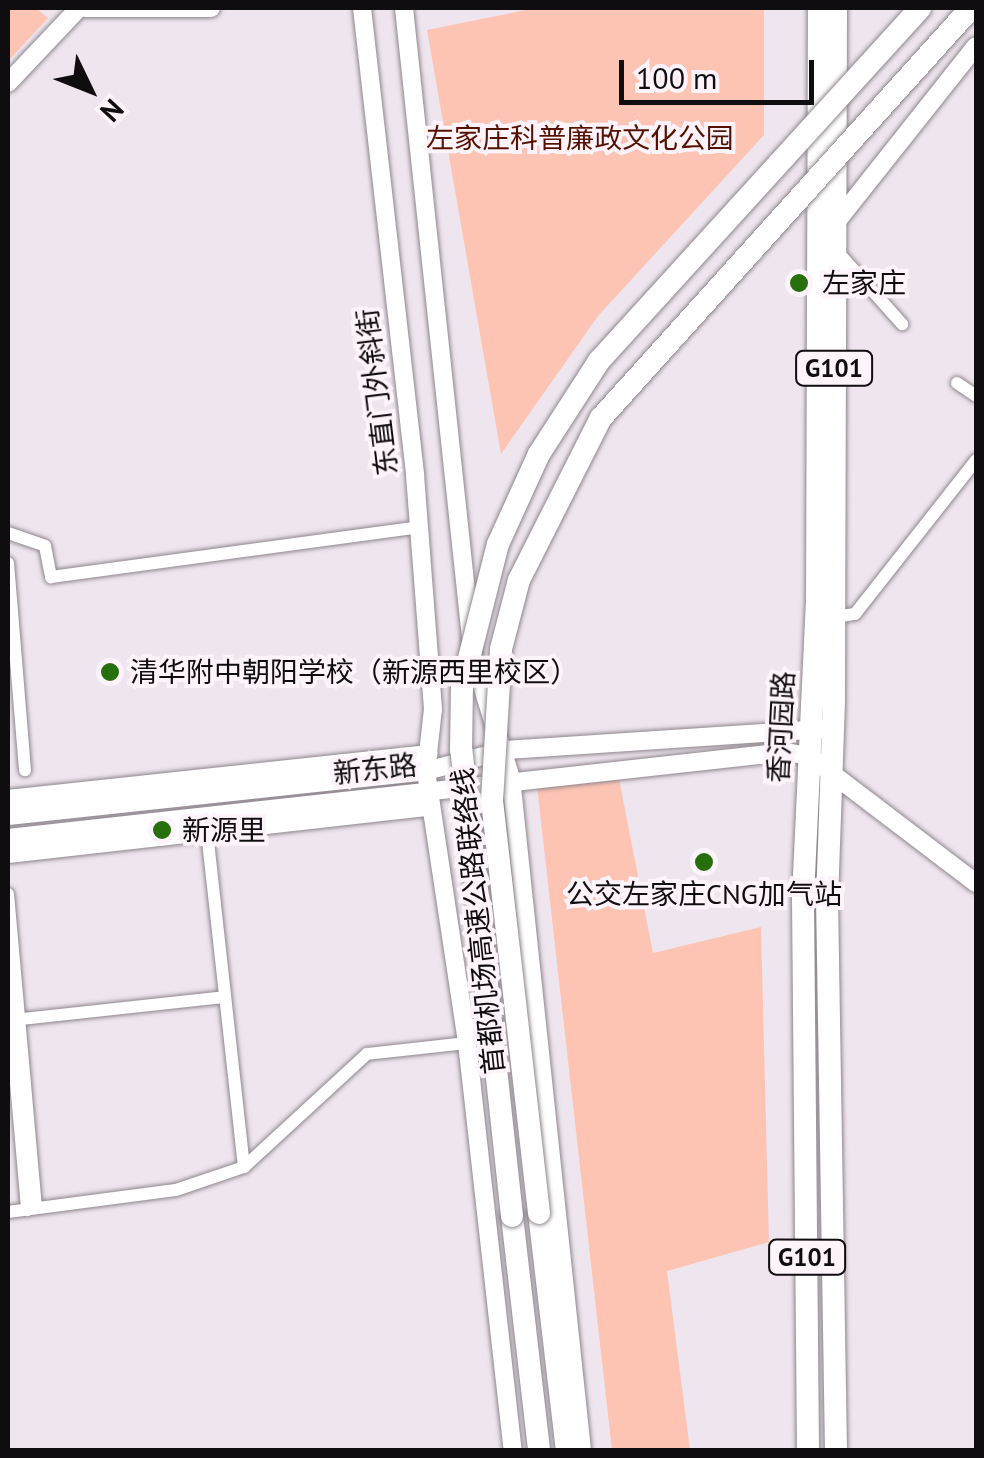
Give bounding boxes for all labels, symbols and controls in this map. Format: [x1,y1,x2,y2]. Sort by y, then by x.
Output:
north arrow [40,40,140,140]
scale bar [624,40,819,102]
text: 100 m [636,58,717,97]
text: N [92,91,132,130]
park label: 左家庄科普廉政文化公园 [426,121,734,155]
place label: 左家庄 [822,266,906,300]
marker: 左家庄 [786,270,812,296]
street label: 东直门外斜街 [350,307,404,477]
road number: G101 [794,348,874,388]
place label: 清华附中朝阳学校（新源西里校区） [130,655,578,689]
marker: 清华附中朝阳学校（新源西里校区） [99,661,121,683]
street label: 香河园路 [761,670,801,784]
street label: 新东路 [331,748,419,790]
street label: 首都机场高速公路联络线 [445,766,511,1076]
place label: 新源里 [182,813,266,847]
marker: 新源里 [151,819,173,841]
marker: 公交左家庄CNG加气站 [693,851,715,873]
place label: 公交左家庄CNG加气站 [566,877,842,911]
road number: G101 [767,1237,847,1277]

